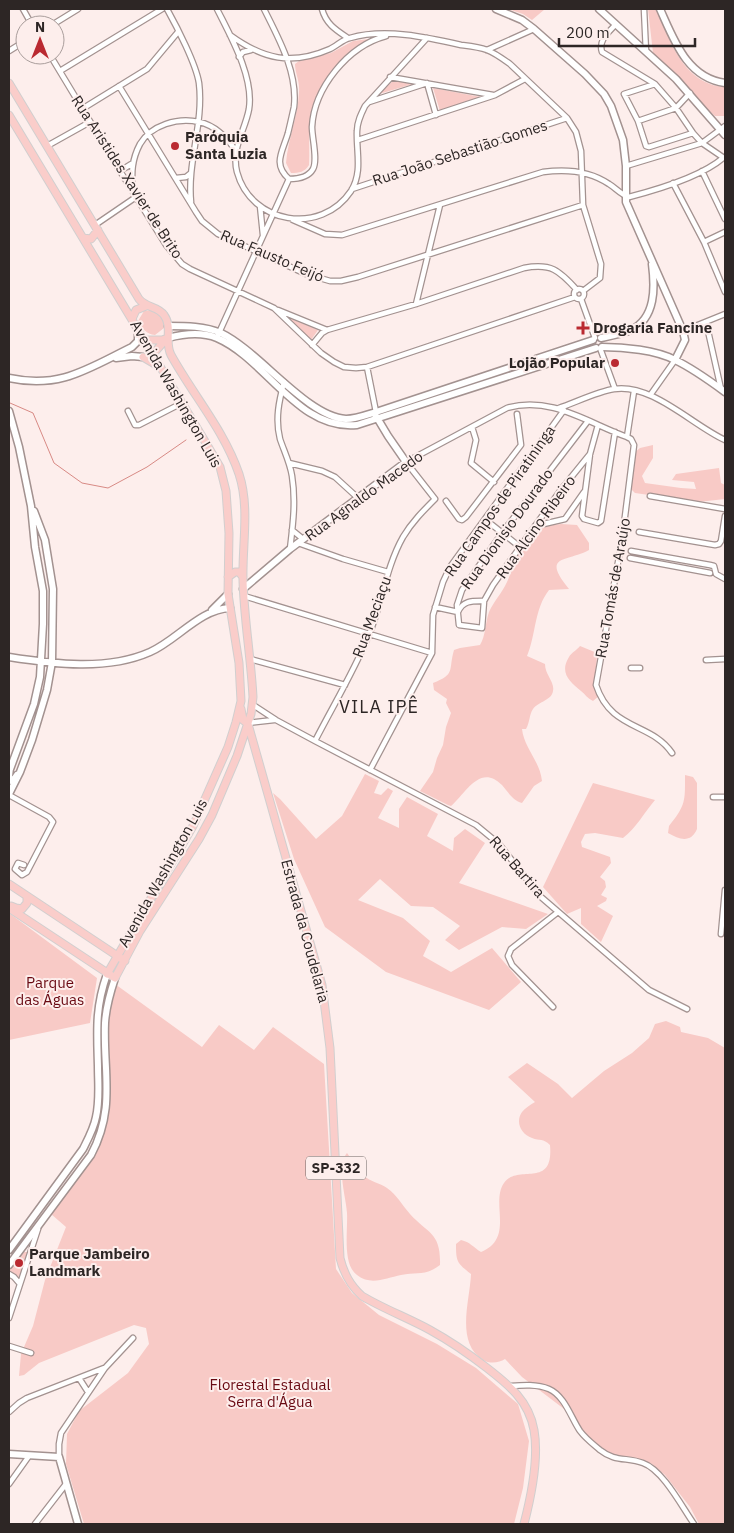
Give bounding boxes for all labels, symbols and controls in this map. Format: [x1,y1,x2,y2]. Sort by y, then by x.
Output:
north arrow [15,15,65,65]
scale bar [559,15,695,47]
text: N [35,18,45,36]
text: 200 m [566,23,610,42]
street label: Rua Aristides Xavier de Brito [67,91,187,262]
street label: Rua João Sebastião Gomes [370,115,550,190]
place label: Paróquia Santa Luzia [185,127,268,163]
marker: Paróquia Santa Luzia [169,140,181,152]
street label: Rua Fausto Feijó [218,225,327,286]
street label: Avenida Washington Luis [126,317,226,471]
place label: Drogaria Fancine [593,318,712,337]
marker: Drogaria Fancine [577,322,589,334]
place label: Lojão Popular [509,353,605,372]
marker: Lojão Popular [609,357,621,369]
street label: Rua Campos de Piratininga [440,421,559,580]
street label: Rua Agnaldo Macedo [301,446,427,545]
street label: Rua Dionisio Dourado [456,465,557,593]
street label: Rua Alcino Ribeiro [492,471,579,582]
street label: Rua Tomás de Araújo [591,516,634,659]
street label: Rua Meciaçu [348,573,395,660]
district label: VILA IPÊ [339,695,419,718]
street label: Avenida Washington Luis [114,795,211,950]
street label: Rua Bartira [485,832,549,901]
street label: Estrada da Coudelaria [277,857,334,1005]
park label: Parque das Águas [16,973,84,1009]
road number: SP-332 [306,1156,366,1180]
place label: Parque Jambeiro Landmark [29,1244,150,1280]
marker: Parque Jambeiro Landmark [13,1257,25,1269]
park label: Florestal Estadual Serra d'Água [209,1375,331,1411]

